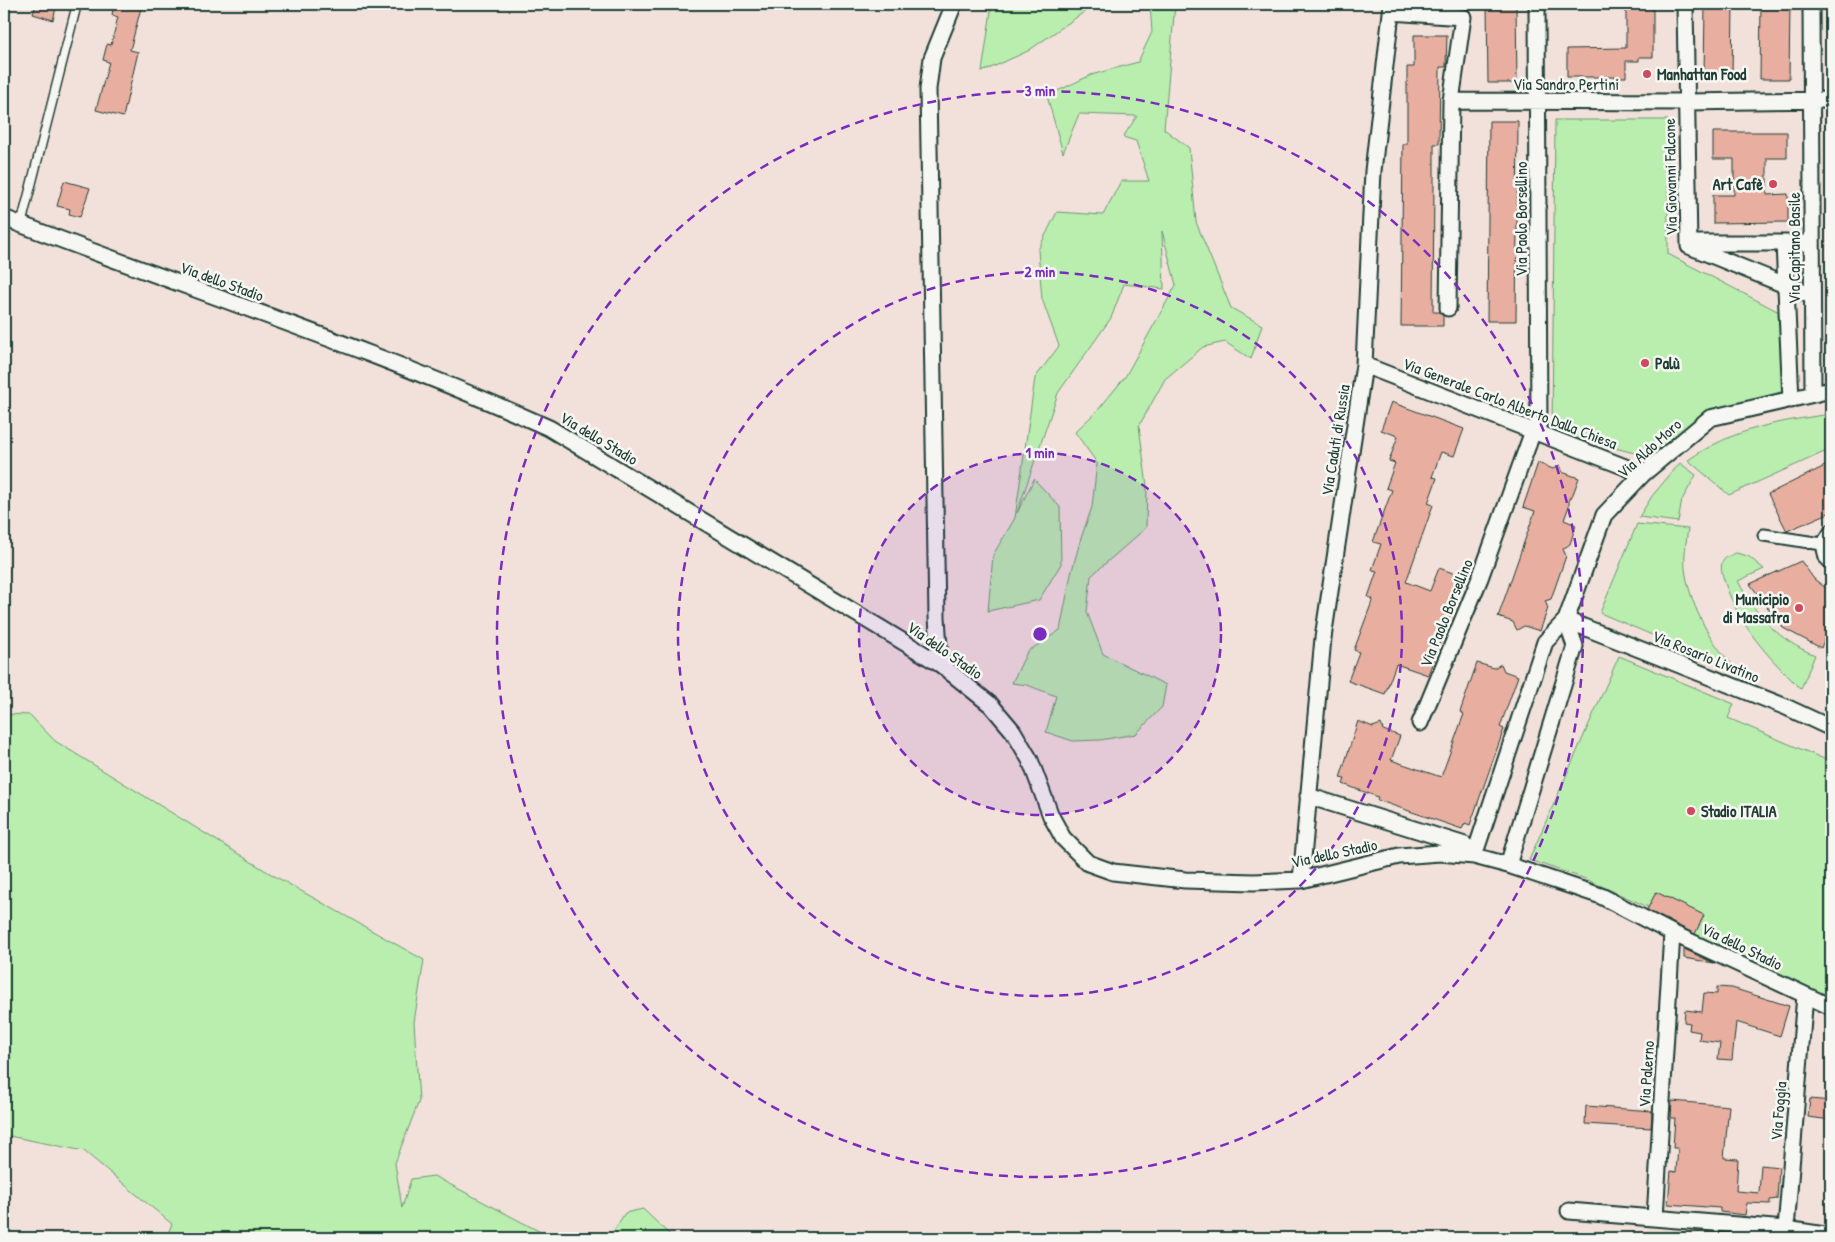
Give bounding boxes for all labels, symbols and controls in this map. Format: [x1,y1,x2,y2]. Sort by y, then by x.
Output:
place label: Manhattan Food [1657,63,1747,85]
marker: Manhattan Food [1641,68,1653,80]
street label: Via Sandro Pertini [1513,73,1619,95]
text: 3 min [1025,80,1055,101]
street label: Via Giovanni Falcone [1658,117,1682,236]
street label: Via Paolo Borsellino [1510,161,1532,276]
place label: Art Cafè [1713,173,1764,195]
marker: Art Cafè [1767,178,1779,190]
street label: Via Capitano Basile [1783,191,1805,304]
street label: Via dello Stadio [177,256,267,306]
text: 2 min [1025,261,1056,282]
street label: Via Generale Carlo Alberto Dalla Chiesa [1400,352,1620,454]
place label: Palù [1655,352,1680,374]
marker: Palù [1639,357,1651,369]
street label: Via Caduti di Russia [1315,383,1355,497]
street label: Via dello Stadio [556,406,643,470]
street label: Via Aldo Moro [1612,413,1686,483]
text: 1 min [1025,442,1055,463]
street label: Via Paolo Borsellino [1414,555,1478,670]
place label: Municipio di Massafra [1723,588,1790,628]
marker: Municipio di Massafra [1793,602,1805,614]
street label: Via dello Stadio [903,616,988,684]
centre of rings [1031,625,1049,643]
street label: Via Rosario Livatino [1649,625,1763,688]
place label: Stadio ITALIA [1701,800,1777,822]
marker: Stadio ITALIA [1685,805,1697,817]
street label: Via dello Stadio [1289,833,1380,873]
street label: Via dello Stadio [1698,917,1787,975]
street label: Via Palerno [1633,1039,1659,1108]
street label: Via Foggia [1764,1081,1792,1141]

